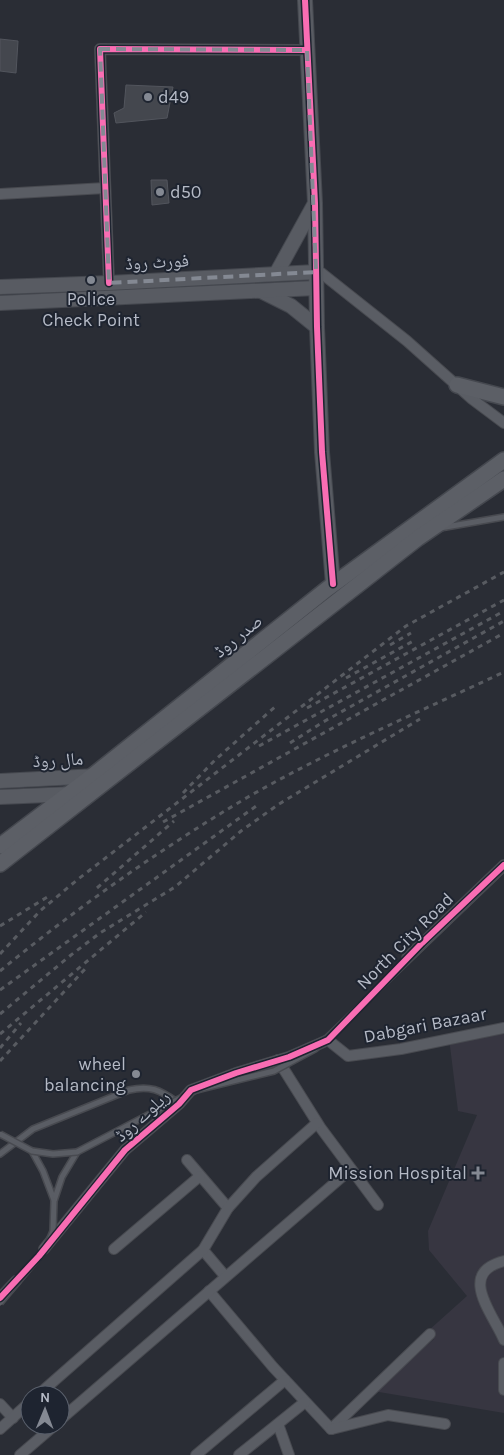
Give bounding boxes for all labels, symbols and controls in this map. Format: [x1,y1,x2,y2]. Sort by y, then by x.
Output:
place label: d49 [158,86,189,108]
marker: d49 [142,91,154,103]
place label: d50 [170,181,202,203]
marker: d50 [154,186,166,198]
street label: فورٹ روڈ [124,249,190,275]
marker: Police Check Point [85,274,97,286]
place label: Police Check Point [42,288,140,331]
street label: صدر روڈ [209,610,267,662]
street label: مال روڈ [32,748,84,772]
street label: North City Road [352,888,458,994]
street label: Dabgari Bazaar [362,1002,489,1048]
place label: wheel balancing [44,1053,126,1096]
marker: wheel balancing [130,1068,142,1080]
street label: ریلوے روڈ [110,1085,174,1147]
place label: Mission Hospital [328,1162,467,1184]
marker: Mission Hospital [471,1166,485,1180]
north arrow [20,1385,70,1435]
text: N [40,1389,50,1406]

